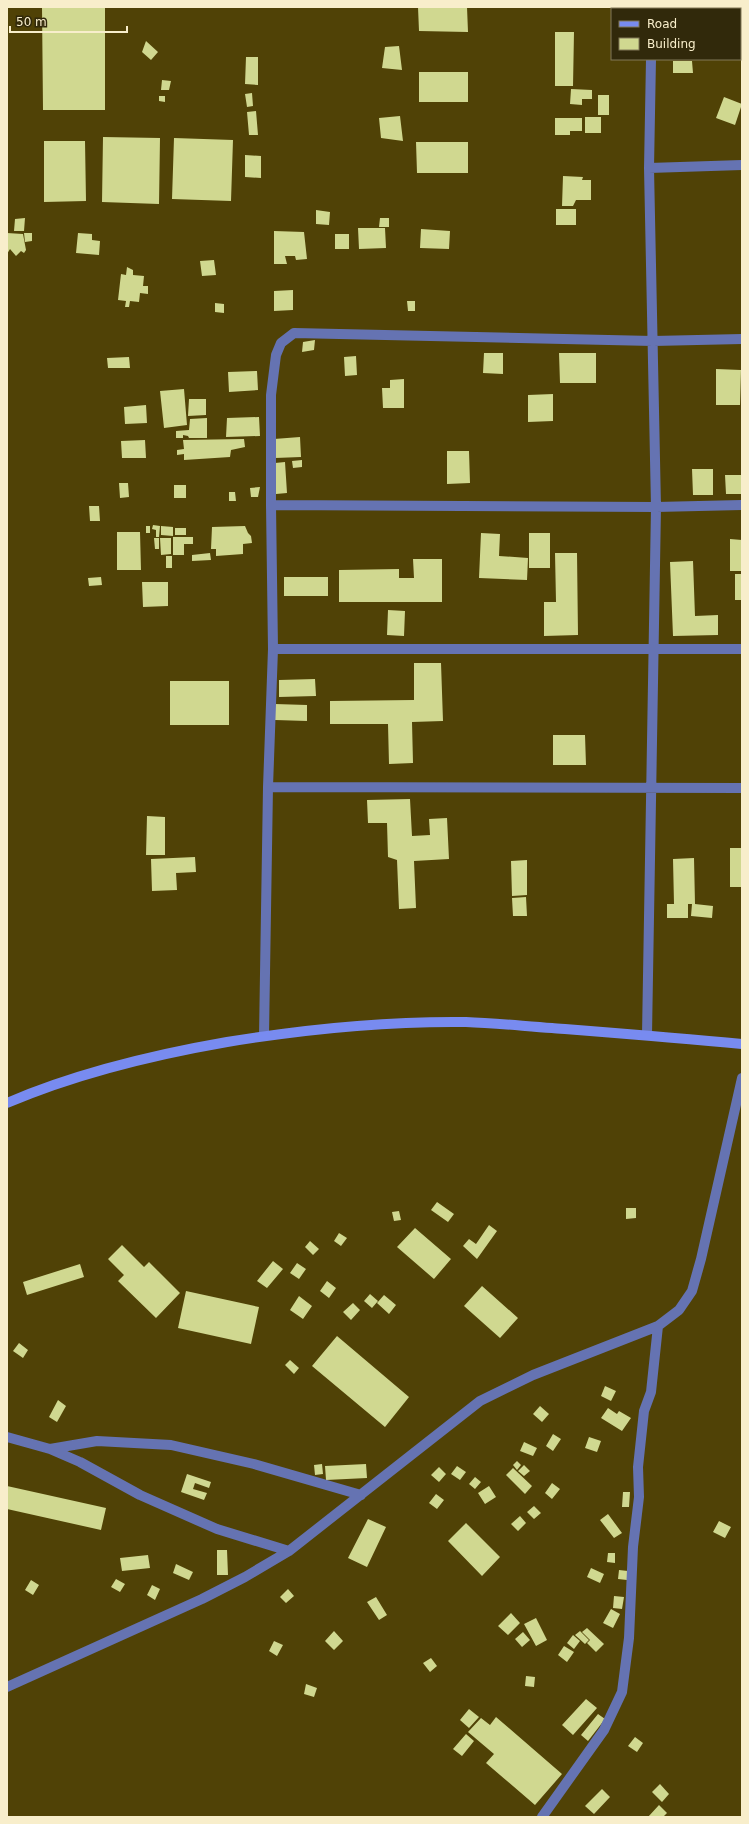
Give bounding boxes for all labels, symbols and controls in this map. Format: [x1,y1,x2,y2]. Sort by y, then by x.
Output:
scale bar [10,8,127,34]
legend [611,8,741,60]
text: 50 m [16,15,47,29]
text: Road [647,17,677,31]
text: Building [647,37,696,51]

